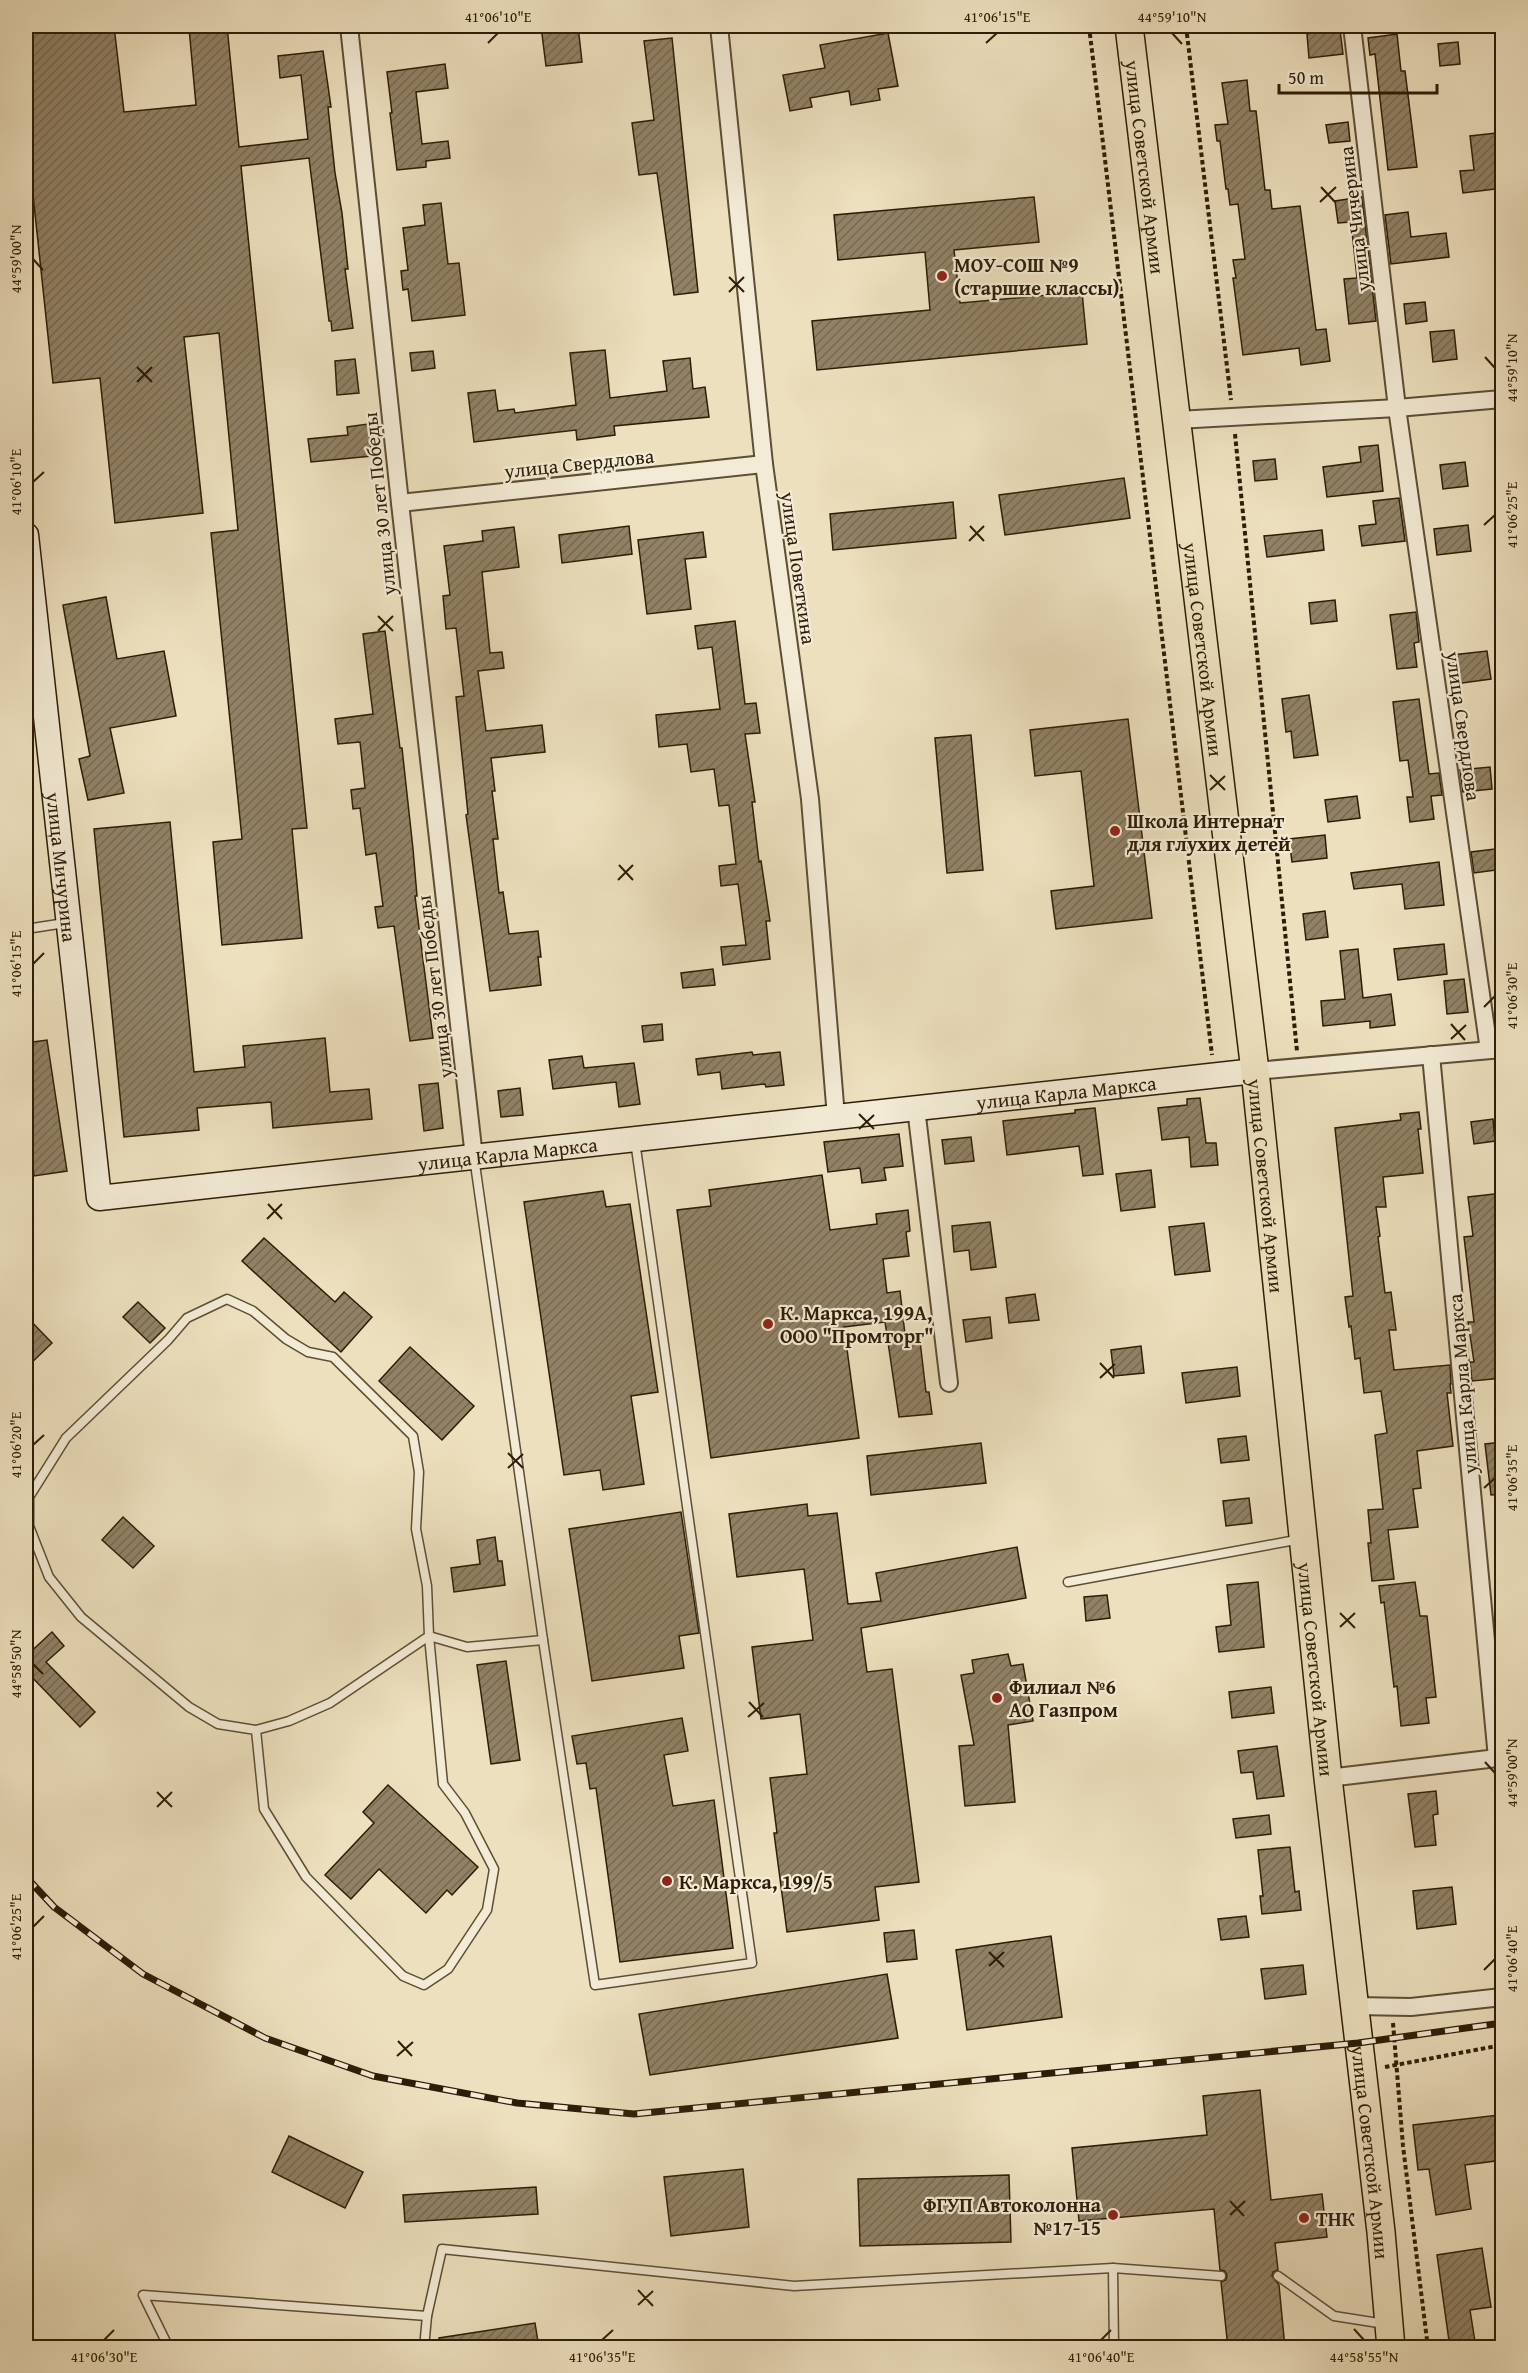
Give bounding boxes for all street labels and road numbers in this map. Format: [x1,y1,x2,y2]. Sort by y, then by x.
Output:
street label: улица Советской Армии [1119,57,1173,276]
street label: улица Чичерина [1331,144,1377,294]
street label: улица 30 лет Победы [355,411,403,598]
street label: улица Свердлова [502,441,656,485]
street label: улица Поветкина [774,489,824,647]
street label: улица Советской Армии [1177,540,1231,758]
street label: улица Свердлова [1439,648,1489,803]
street label: улица Мичурина [40,789,85,944]
street label: улица 30 лет Победы [408,894,460,1081]
street label: улица Карла Маркса [974,1067,1158,1116]
street label: улица Советской Армии [1241,1076,1292,1294]
street label: улица Карла Маркса [415,1129,600,1178]
street label: улица Карла Маркса [1440,1292,1484,1476]
street label: улица Советской Армии [1291,1560,1342,1778]
street label: улица Советской Армии [1345,2043,1398,2260]

